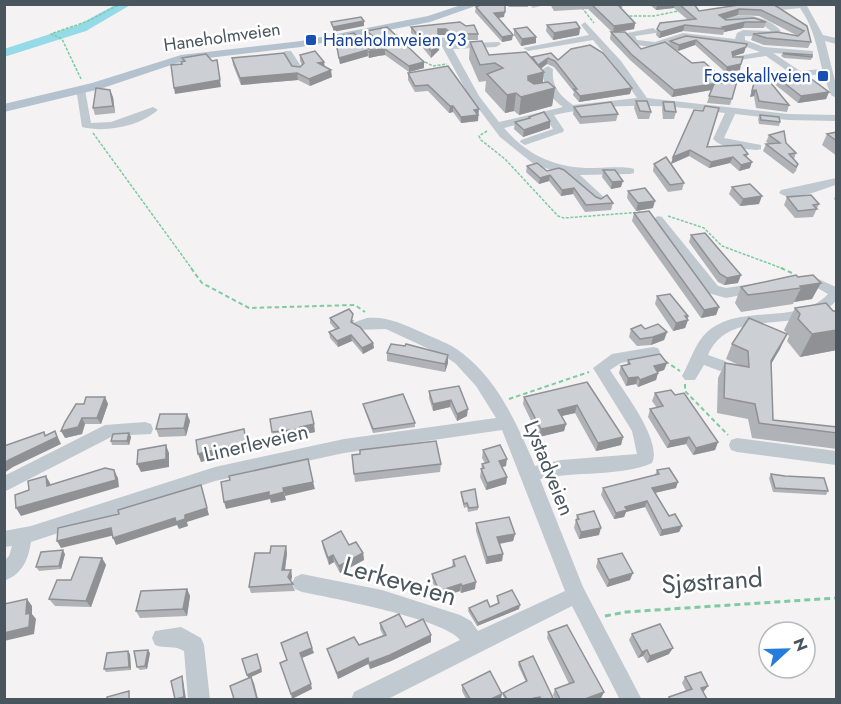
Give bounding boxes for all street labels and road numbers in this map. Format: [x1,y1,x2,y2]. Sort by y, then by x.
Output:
street label: Haneholmveien [162,16,282,58]
street label: Linerleveien [201,416,311,470]
street label: Lystadveien [516,416,582,520]
street label: Lerkeveien [339,547,461,615]
street label: Sjøstrand [660,559,764,603]

